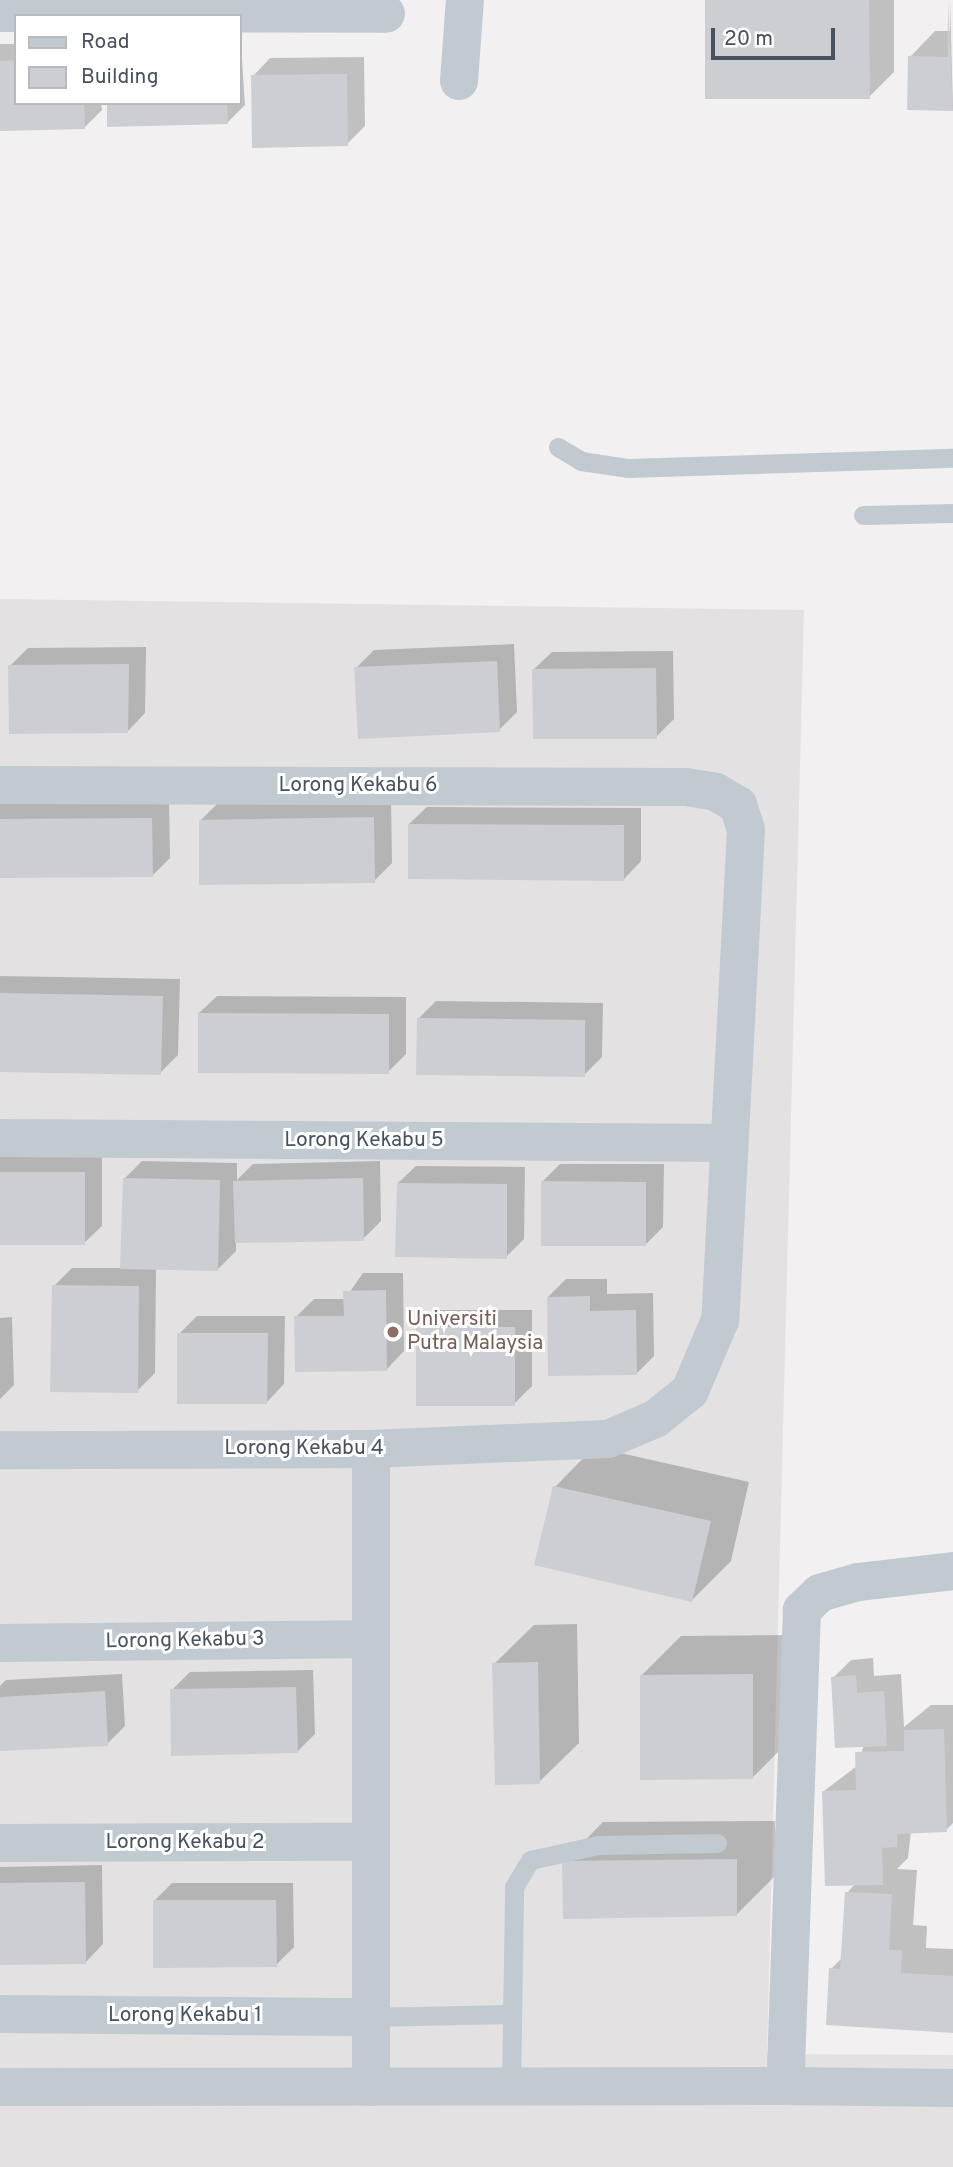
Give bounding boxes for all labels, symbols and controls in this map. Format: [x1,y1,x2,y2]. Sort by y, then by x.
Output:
legend [14,14,242,105]
scale bar [715,14,839,58]
text: 20 m [724,26,773,53]
text: Road [81,29,130,56]
text: Building [81,64,159,91]
street label: Lorong Kekabu 6 [279,773,437,799]
street label: Lorong Kekabu 5 [284,1128,444,1154]
place label: Universiti Putra Malaysia [407,1307,543,1357]
marker: Universiti Putra Malaysia [385,1324,401,1340]
street label: Lorong Kekabu 4 [224,1436,384,1462]
street label: Lorong Kekabu 3 [105,1627,265,1655]
street label: Lorong Kekabu 2 [105,1830,265,1856]
street label: Lorong Kekabu 1 [108,2003,262,2029]

